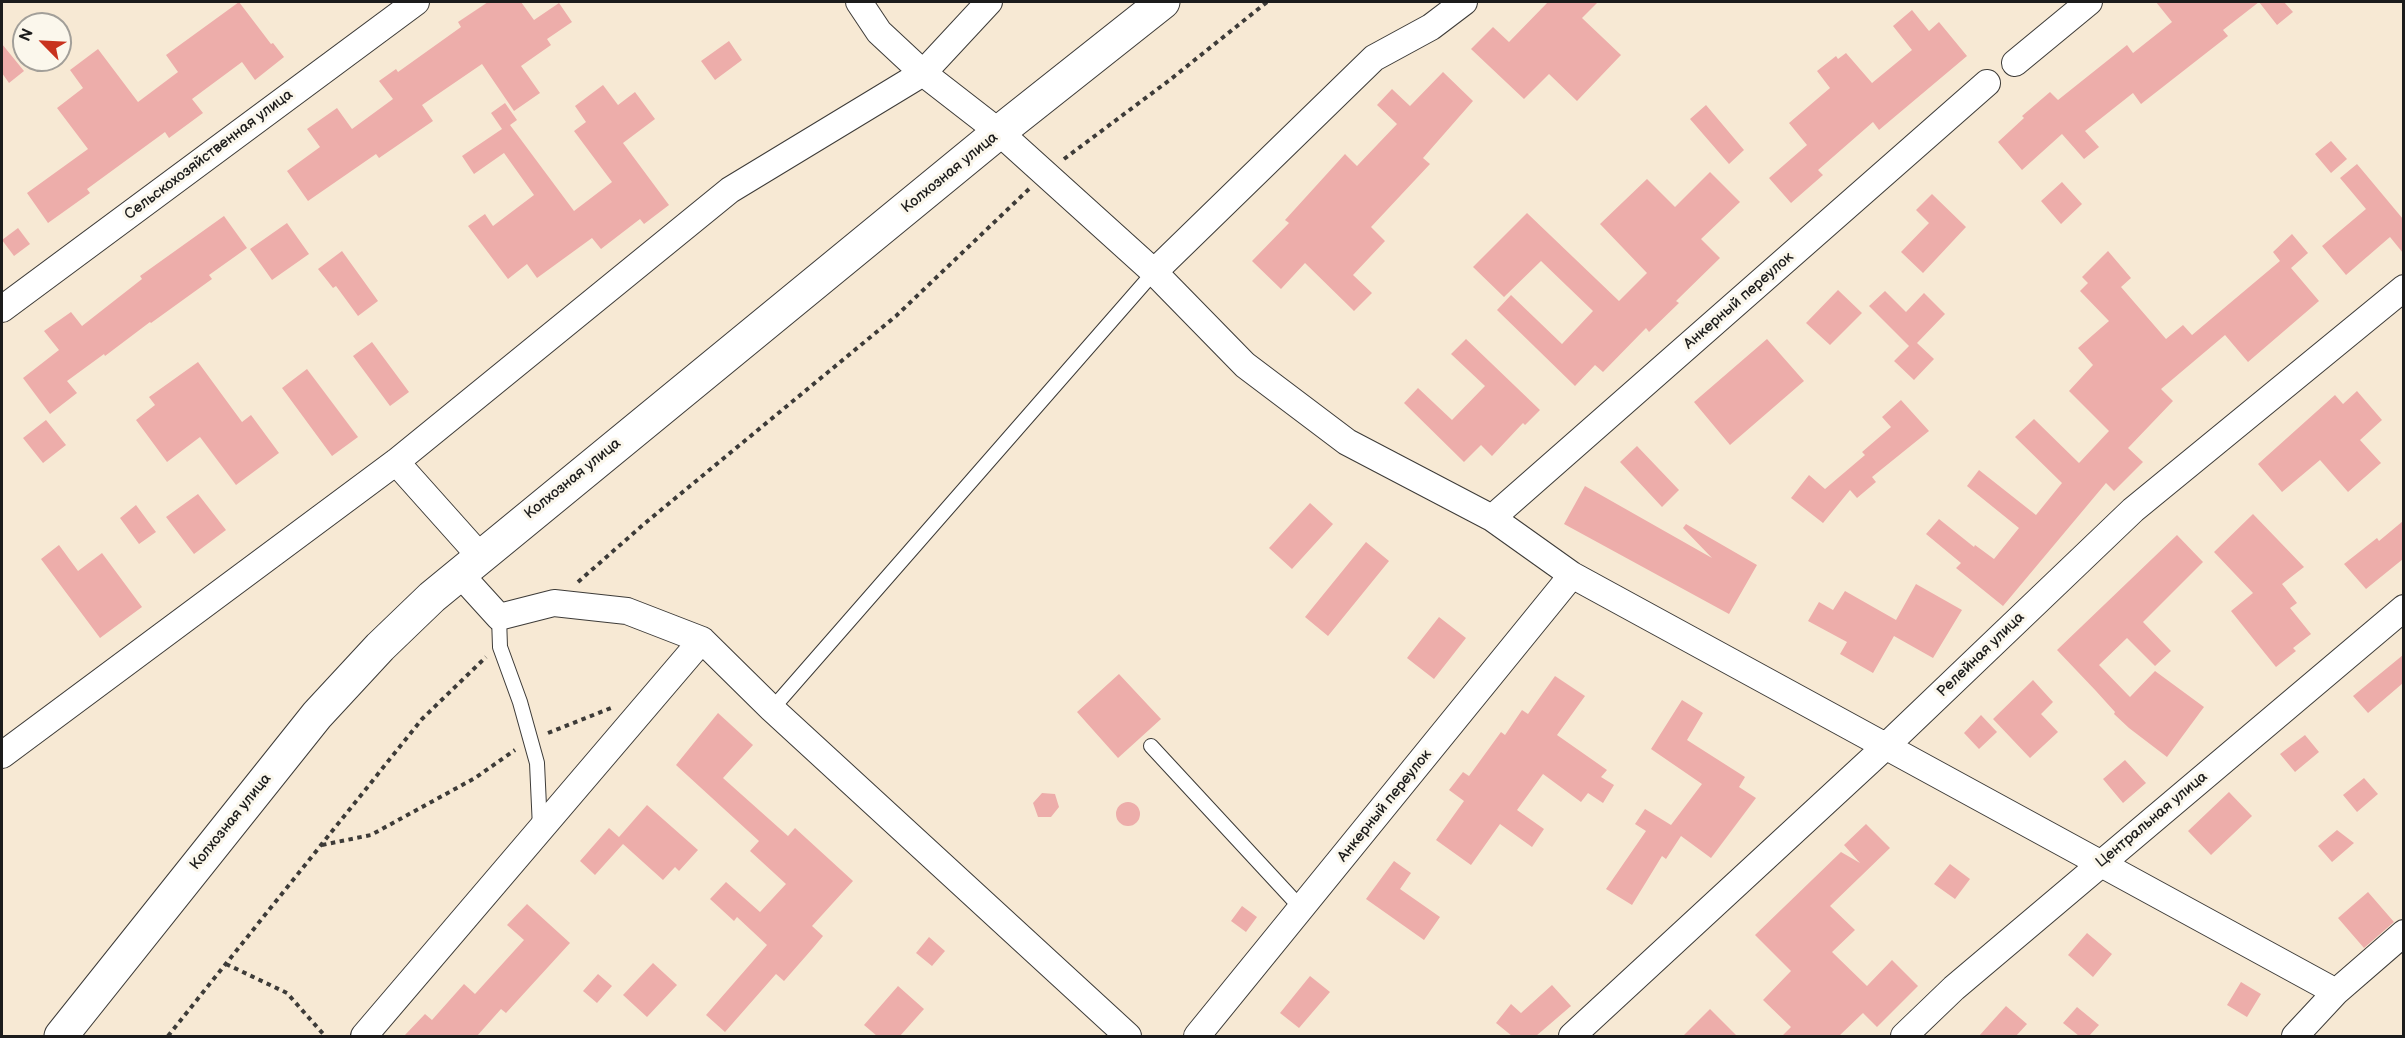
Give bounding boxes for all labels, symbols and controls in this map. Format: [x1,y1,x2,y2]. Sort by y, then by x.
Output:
north arrow [12,12,72,72]
text: N [16,26,38,45]
street label: Сельскохозяйственная улица [121,86,297,224]
street label: Колхозная улица [898,129,1002,217]
street label: Анкерный переулок [1681,248,1797,354]
street label: Колхозная улица [521,435,625,523]
street label: Релейная улица [1934,609,2028,701]
street label: Анкерный переулок [1334,746,1436,866]
street label: Центральная улица [2093,768,2211,872]
street label: Колхозная улица [187,770,275,874]

